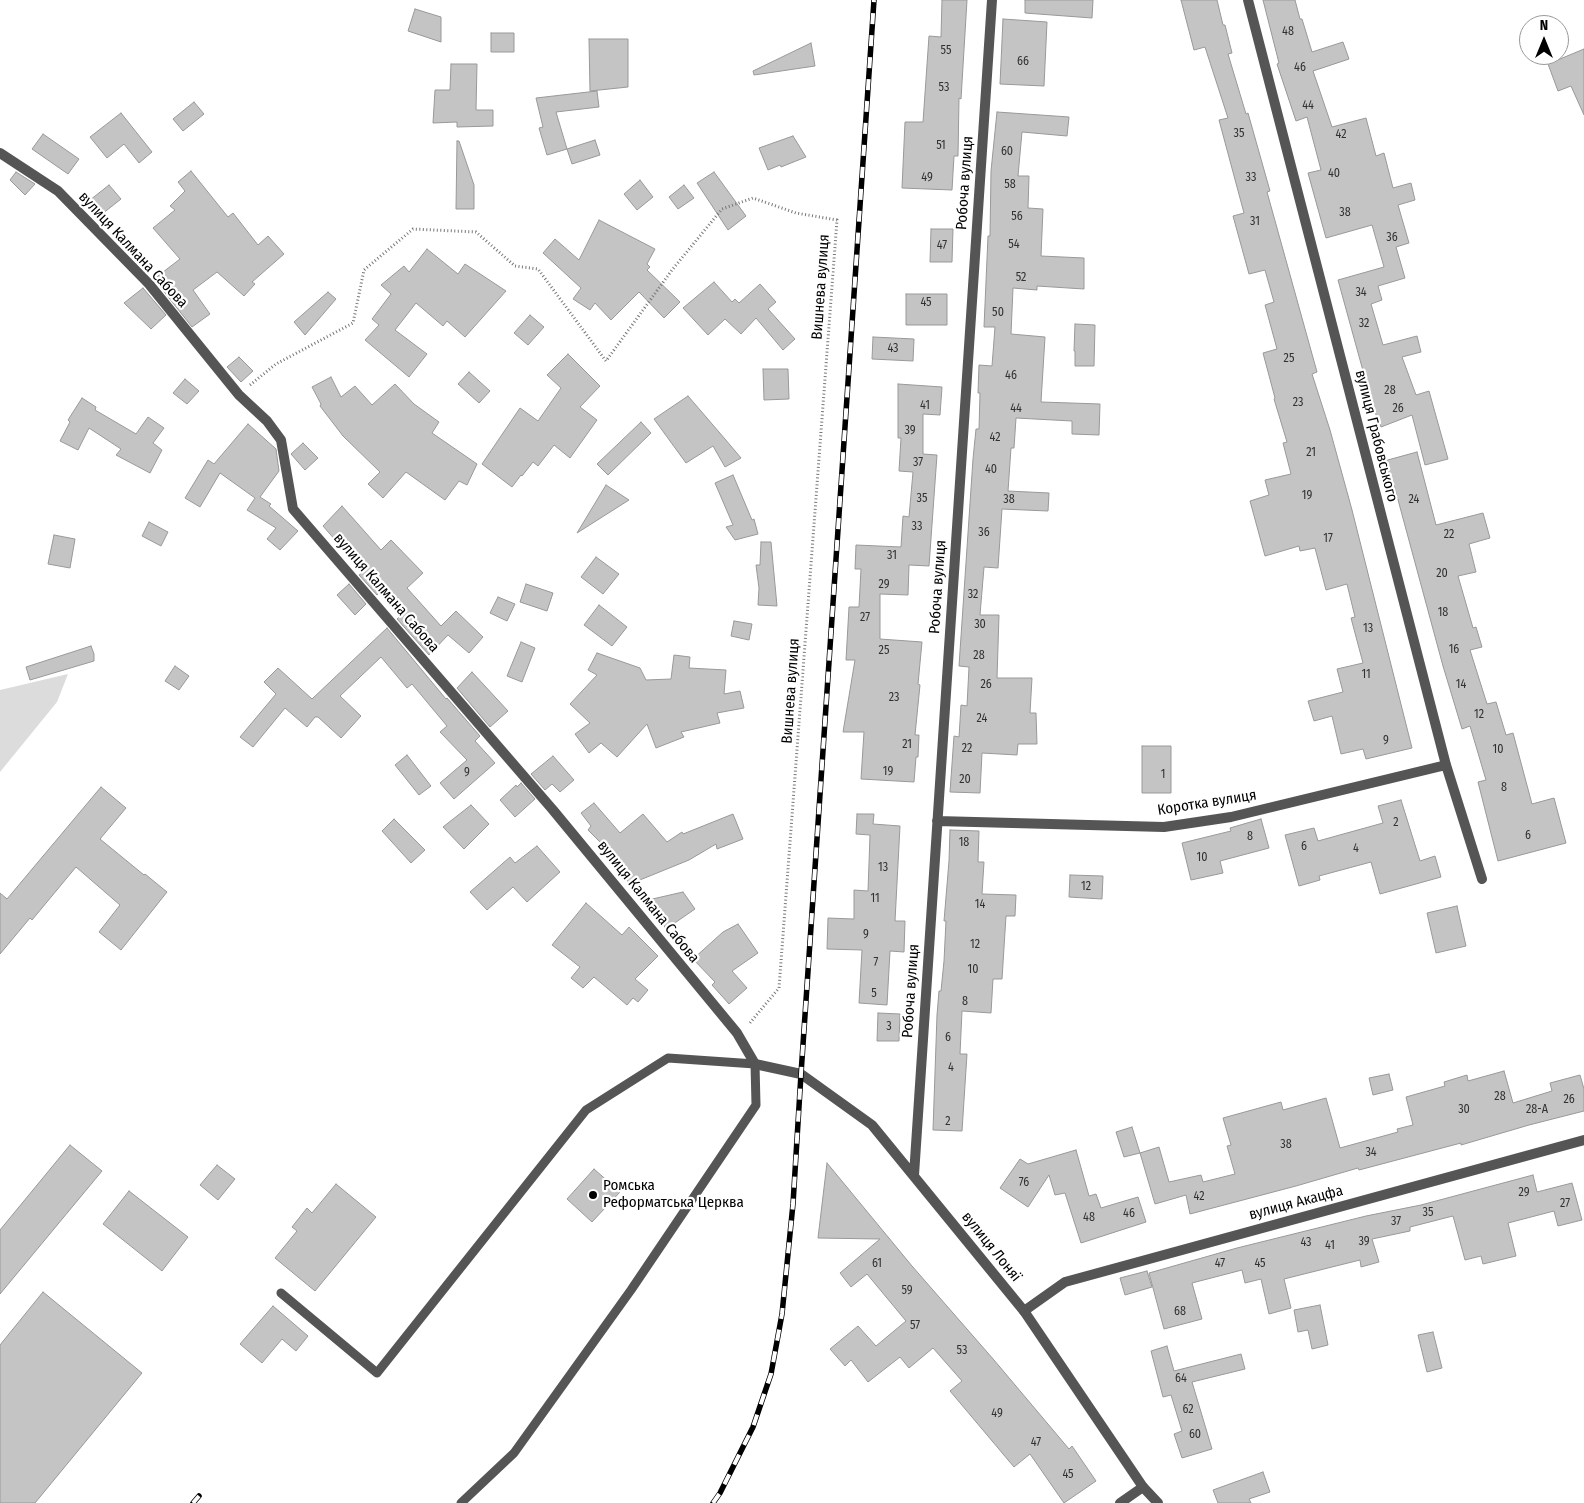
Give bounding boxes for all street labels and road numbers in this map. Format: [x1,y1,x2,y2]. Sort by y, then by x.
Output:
street label: Робоча вулиця [953,135,977,231]
street label: вулиця Калмана Сабова [75,188,191,312]
street label: Вишнева вулиця [808,234,834,340]
street label: вулиця Грабовського [1351,368,1401,504]
street label: вулиця Калмана Сабова [329,530,443,656]
street label: Робоча вулиця [926,539,950,635]
street label: Вишнева вулиця [778,638,804,744]
street label: Коротка вулиця [1156,786,1258,820]
street label: вулиця Калмана Сабова [593,837,703,967]
street label: Робоча вулиця [899,943,923,1039]
street label: вулиця Акацфа [1247,1182,1345,1224]
street label: вулиця Лоняї [957,1209,1025,1285]

